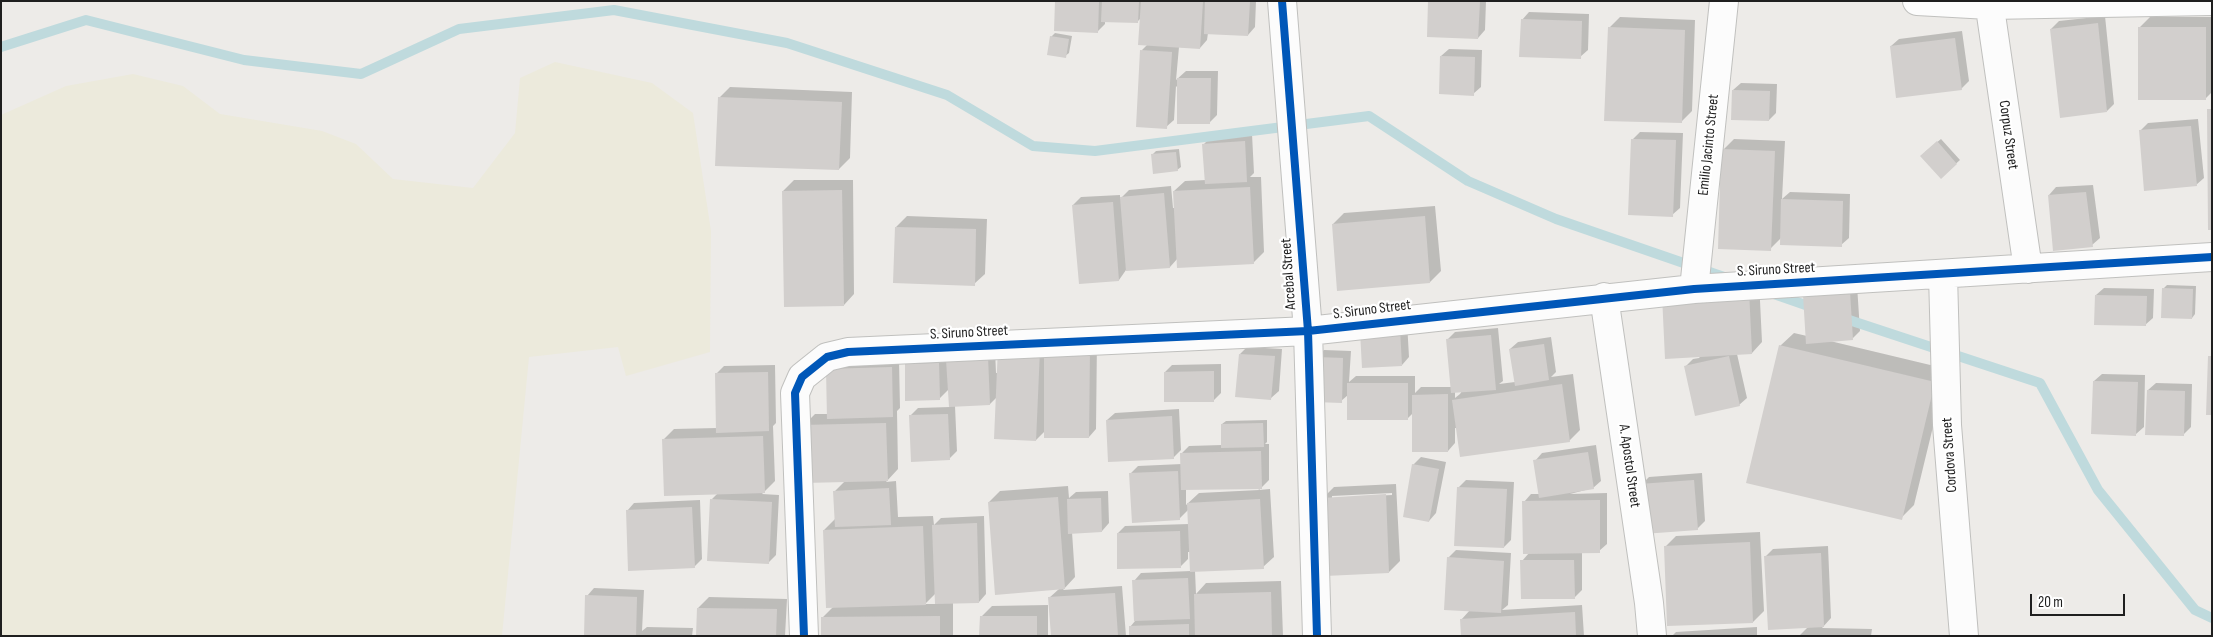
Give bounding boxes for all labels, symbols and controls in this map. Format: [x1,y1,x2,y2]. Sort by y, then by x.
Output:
street label: Emilio Jacinto Street [1695,93,1723,197]
street label: Corpuz Street [1994,99,2022,171]
street label: Arcebal Street [1278,238,1300,310]
street label: S. Siruno Street [1737,259,1815,281]
street label: S. Siruno Street [1332,296,1412,324]
street label: S. Siruno Street [930,322,1008,344]
street label: Cordova Street [1938,417,1962,493]
street label: A. Apostol Street [1614,423,1644,509]
scale bar [2033,584,2128,616]
text: 20 m [2038,593,2063,612]

